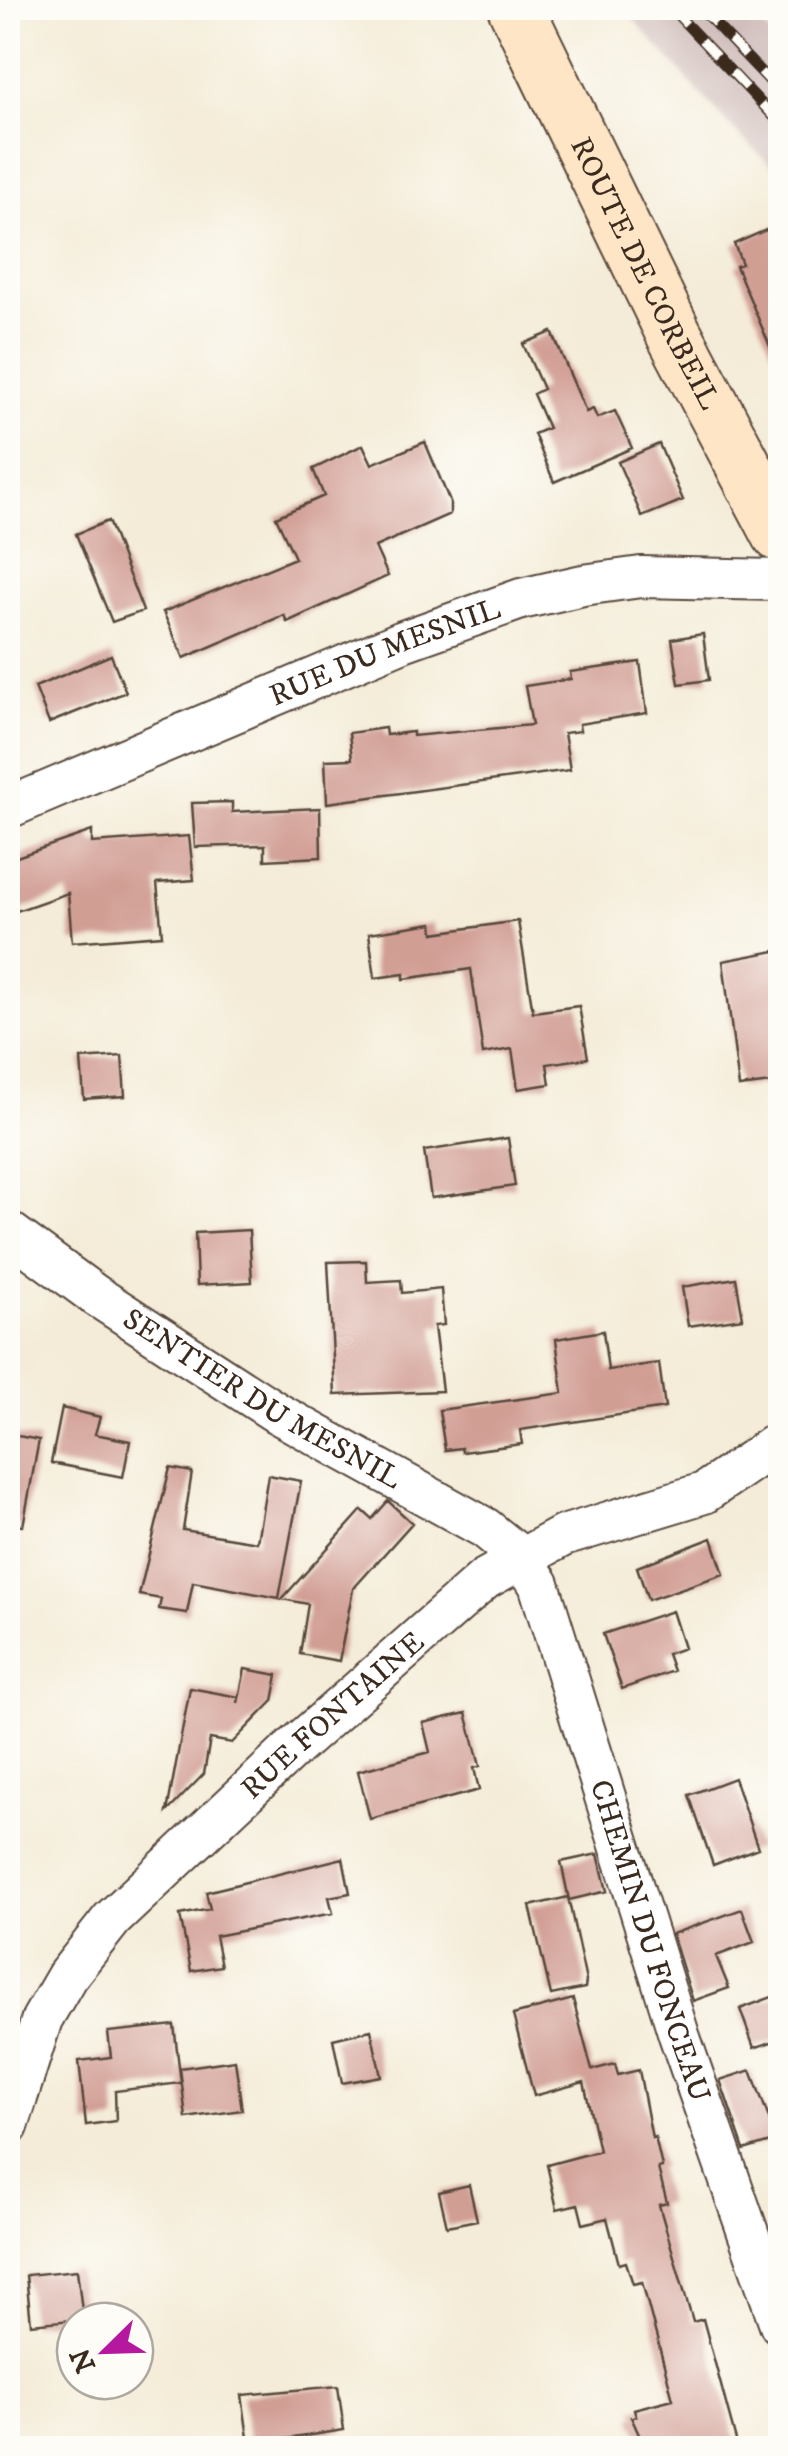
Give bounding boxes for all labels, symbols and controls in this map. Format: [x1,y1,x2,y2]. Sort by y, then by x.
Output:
street label: ROUTE DE CORBEIL [561,131,728,416]
street label: RUE DU MESNIL [264,591,506,715]
street label: SENTIER DU MESNIL [115,1301,408,1498]
street label: RUE FONTAINE [234,1624,433,1808]
street label: CHEMIN DU FONCEAU [581,1776,718,2107]
north arrow [55,2301,155,2401]
text: N [63,2343,104,2378]

